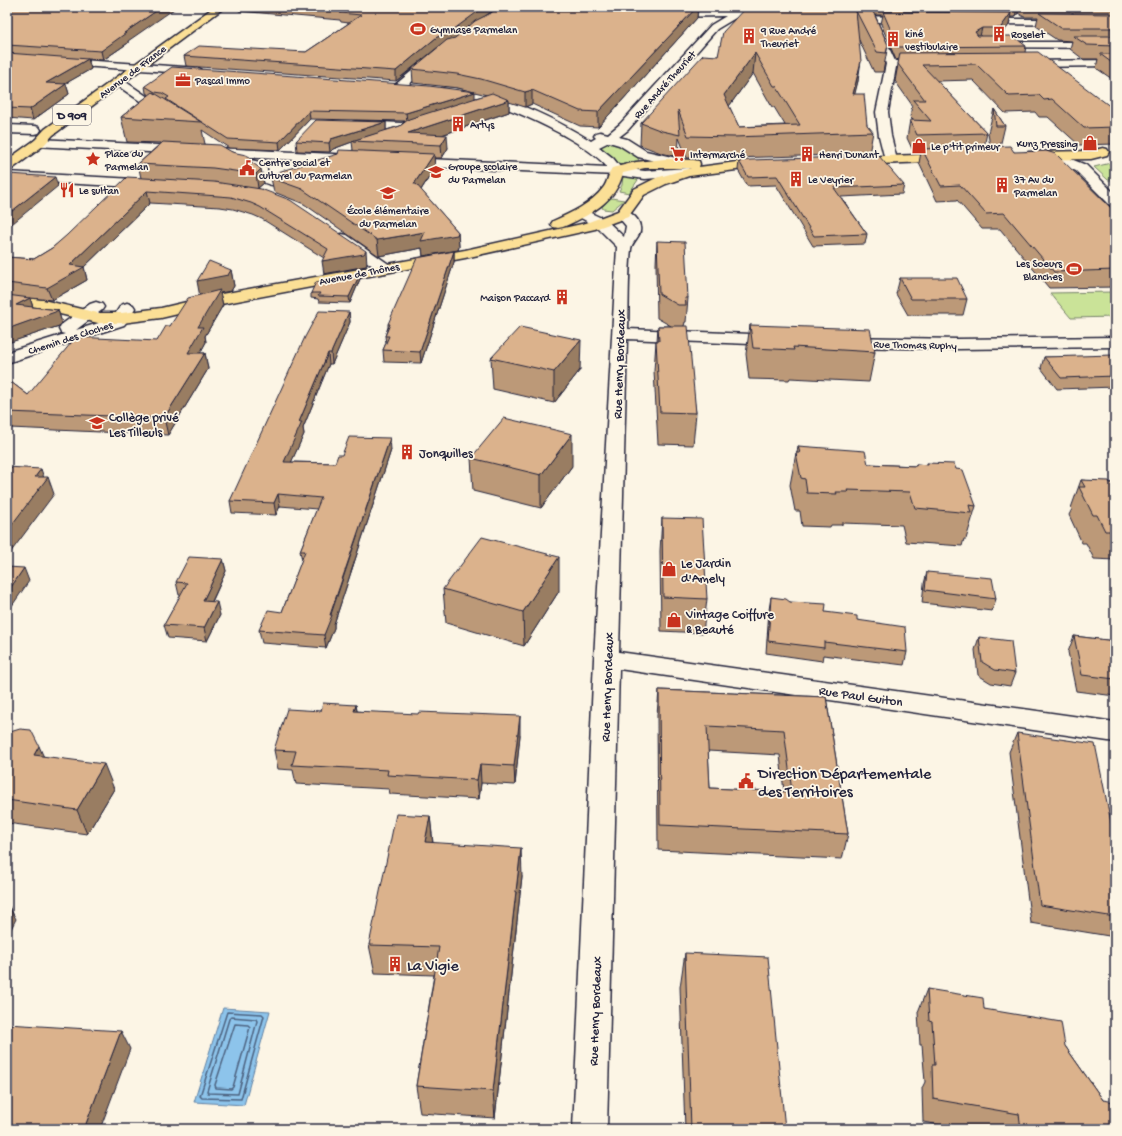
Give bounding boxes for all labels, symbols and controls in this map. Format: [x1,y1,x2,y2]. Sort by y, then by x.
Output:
sports icon: Gymnase Parmelan [409,20,427,38]
place label: Gymnase Parmelan [430,25,518,37]
building icon: Roselet [990,25,1008,43]
place label: 9 Rue André Theuriet [760,26,816,51]
building icon: 9 Rue André Theuriet [740,27,758,45]
place label: kiné vestibulaire [905,29,958,54]
building icon: kiné vestibulaire [884,30,902,48]
place label: Roselet [1011,30,1046,42]
street label: Avenue de France [97,43,169,102]
street label: Rue André Theuriet [632,48,700,122]
office icon: Pascal Immo [174,71,192,89]
place label: Pascal Immo [194,76,250,88]
road number: D 909 [53,105,91,125]
building icon: Artys [449,115,467,133]
place label: Artys [470,120,495,132]
shop icon: Kunz Pressing [1081,134,1099,152]
shop icon: Le p'tit primeur [910,137,928,155]
place label: Kunz Pressing [1016,139,1078,151]
place label: Le p'tit primeur [931,142,1001,154]
supermarket icon: Intermarché [669,145,687,163]
building icon: Henri Dunant [798,145,816,163]
place label: Place du Parmelan [104,149,149,174]
place icon: Place du Parmelan [84,150,102,168]
place label: Intermarché [690,150,745,162]
place label: Henri Dunant [819,150,880,162]
place label: Centre social et culturel du Parmelan [259,158,353,183]
public building icon: Centre social et culturel du Parmelan [238,159,256,177]
place label: Groupe scolaire du Parmelan [448,162,518,187]
school or university icon: Groupe scolaire du Parmelan [427,163,445,181]
building icon: Le Veyrier [787,170,805,188]
place label: Le Veyrier [808,175,854,187]
place label: 37 Av du Parmelan [1013,175,1058,200]
building icon: 37 Av du Parmelan [993,176,1011,194]
restaurant icon: Le sultan [58,181,76,199]
school or university icon: École élémentaire du Parmelan [379,184,397,202]
place label: Le sultan [79,186,120,198]
place label: École élémentaire du Parmelan [347,205,429,231]
place label: Les Soeurs Blanches [1016,259,1063,284]
sports icon: Les Soeurs Blanches [1065,260,1083,278]
street label: Avenue de Thônes [318,261,401,289]
building icon: Maison Paccard [553,288,571,306]
place label: Maison Paccard [480,293,552,305]
street label: Rue Henry Bordeaux [611,309,630,419]
street label: Chemin des Cloches [27,319,115,358]
street label: Rue Thomas Ruphy [873,339,957,353]
place label: Collège privé Les Tilleuls [109,411,179,441]
school or university icon: Collège privé Les Tilleuls [88,414,106,432]
building icon: Jonquilles [398,443,416,461]
place label: Jonquilles [419,447,474,462]
place label: Le Jardin d'Amely [681,557,732,587]
shop icon: Le Jardin d'Amely [660,560,678,578]
place label: Vintage Coiffure & Beauté [685,608,774,638]
shop icon: Vintage Coiffure & Beauté [665,611,683,629]
street label: Rue Henry Bordeaux [599,632,618,742]
street label: Rue Paul Guiton [818,684,904,711]
place label: Direction Départementale des Territoires [757,766,932,803]
public building icon: Direction Départementale des Territoires [737,772,755,790]
building icon: La Vigie [386,955,404,973]
street label: Rue Henry Bordeaux [587,956,606,1066]
place label: La Vigie [407,958,459,977]

